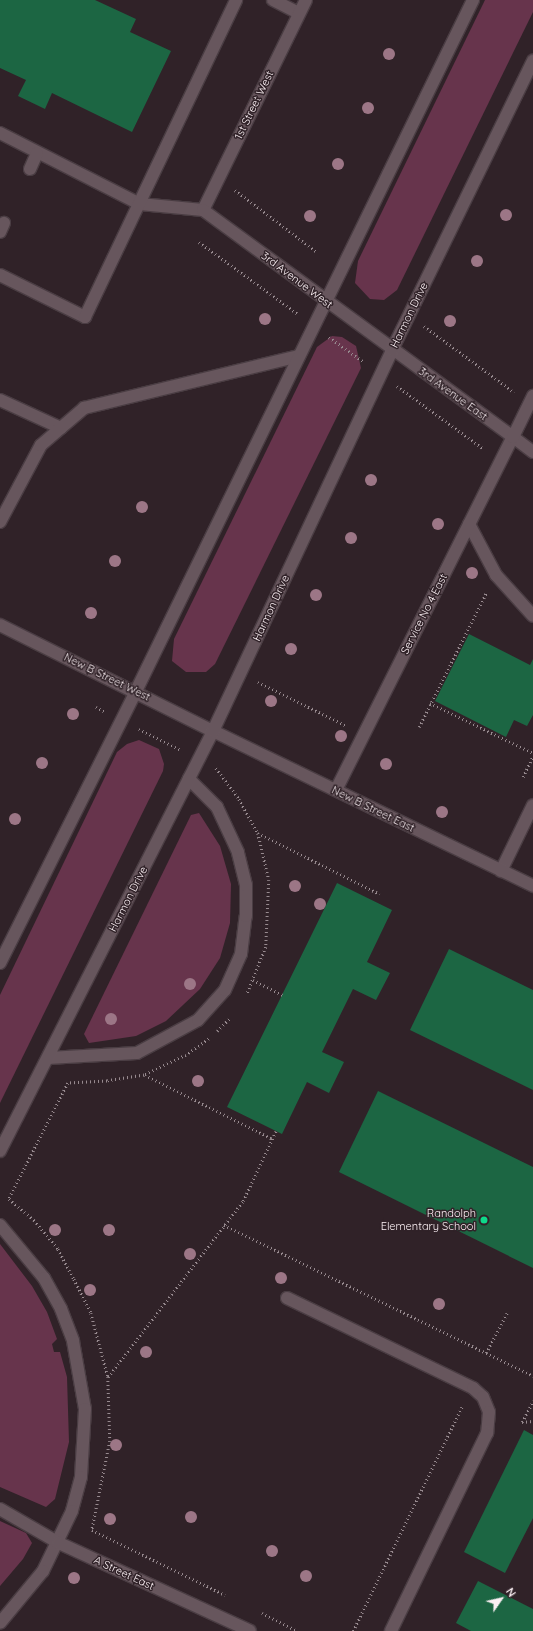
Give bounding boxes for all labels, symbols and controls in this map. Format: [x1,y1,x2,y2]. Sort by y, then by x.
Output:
street label: 1st Street West [232,69,276,141]
street label: 3rd Avenue West [259,249,335,311]
street label: Harmon Drive [387,280,431,350]
street label: 3rd Avenue East [416,365,490,423]
street label: Service No 4 East [398,572,450,656]
street label: Harmon Drive [250,573,292,643]
street label: New B Street West [62,650,152,704]
street label: New B Street East [329,783,417,835]
street label: Harmon Drive [106,864,150,934]
place label: Randolph Elementary School [381,1207,476,1233]
marker: Randolph Elementary School [479,1215,489,1225]
street label: A Street East [92,1553,156,1593]
north arrow [481,1579,521,1619]
text: N [503,1585,519,1600]

